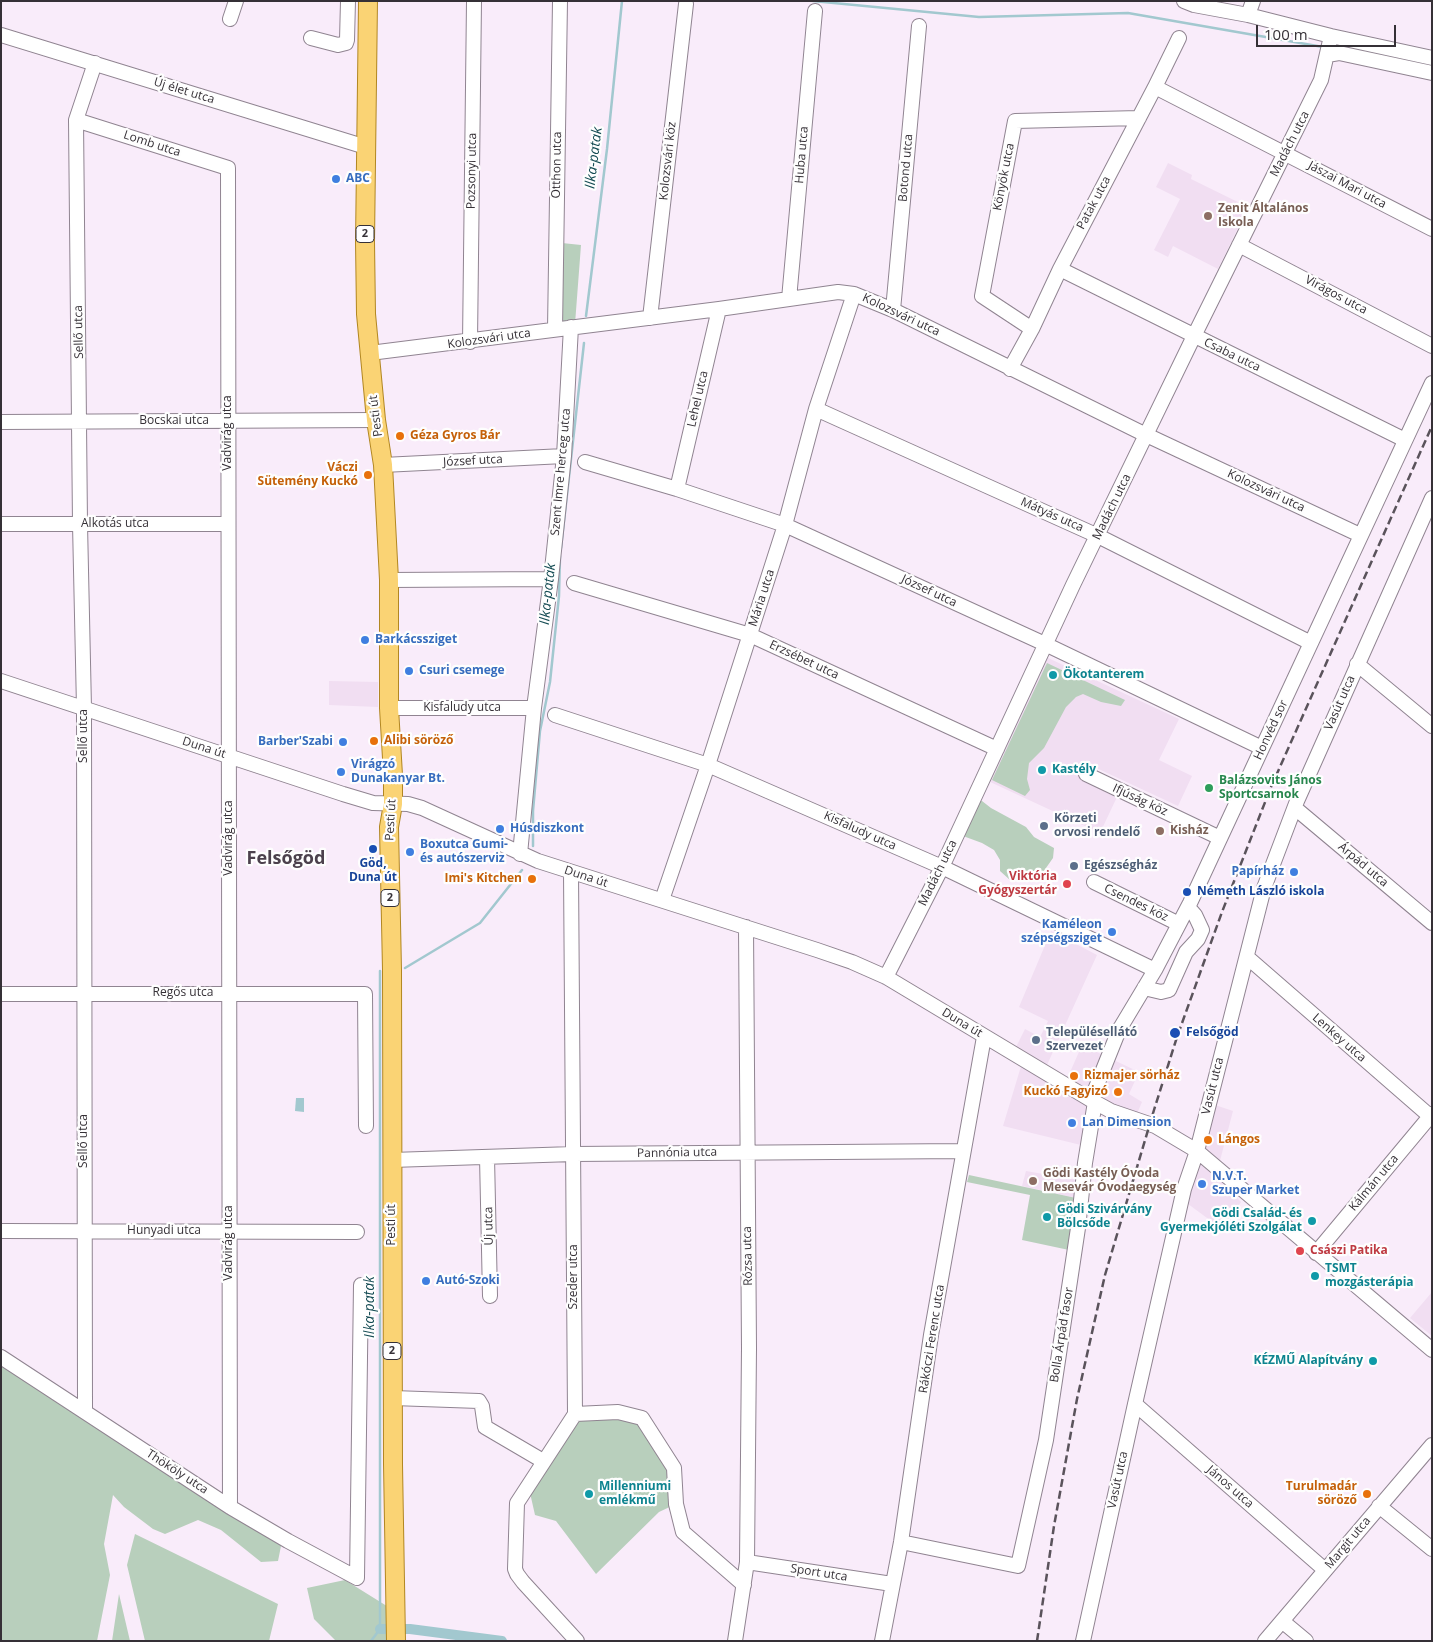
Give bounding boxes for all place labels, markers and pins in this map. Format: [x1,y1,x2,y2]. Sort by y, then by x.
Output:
place label: ABC [346,172,370,186]
marker: ABC [330,173,342,185]
place label: Zenit Általános Iskola [1218,202,1309,230]
marker: Zenit Általános Iskola [1202,210,1214,222]
place label: Géza Gyros Bár [410,429,500,443]
marker: Géza Gyros Bár [394,430,406,442]
place label: Váczi Sütemény Kuckó [258,461,358,489]
marker: Váczi Sütemény Kuckó [362,469,374,481]
place label: Barkácssziget [375,633,457,647]
marker: Barkácssziget [359,634,371,646]
place label: Csuri csemege [419,664,505,678]
marker: Csuri csemege [403,665,415,677]
place label: Ökotanterem [1063,668,1144,682]
marker: Ökotanterem [1047,669,1059,681]
place label: Alibi söröző [384,734,454,748]
place label: Barber'Szabi [258,735,333,749]
marker: Alibi söröző [368,735,380,747]
marker: Barber'Szabi [337,736,349,748]
place label: Virágzó Dunakanyar Bt. [351,758,445,786]
place label: Kastély [1052,763,1096,777]
marker: Kastély [1036,764,1048,776]
marker: Virágzó Dunakanyar Bt. [335,766,347,778]
place label: Balázsovits János Sportcsarnok [1219,774,1322,802]
marker: Balázsovits János Sportcsarnok [1203,782,1215,794]
place label: Körzeti orvosi rendelő [1054,812,1140,840]
marker: Körzeti orvosi rendelő [1038,820,1050,832]
place label: Húsdiszkont [510,822,584,836]
marker: Húsdiszkont [494,823,506,835]
place label: Kisház [1170,824,1209,838]
marker: Kisház [1154,825,1166,837]
place label: Boxutca Gumi- és autószerviz [420,838,508,866]
marker: Göd, Duna út [367,843,379,855]
marker: Boxutca Gumi- és autószerviz [404,846,416,858]
place label: Göd, Duna út [349,857,397,885]
place label: Egészségház [1084,859,1157,873]
marker: Egészségház [1068,860,1080,872]
place label: Papírház [1232,865,1284,879]
marker: Papírház [1288,866,1300,878]
place label: Viktória Gyógyszertár [978,870,1057,898]
place label: Imi's Kitchen [444,872,522,886]
marker: Imi's Kitchen [526,873,538,885]
marker: Viktória Gyógyszertár [1061,878,1073,890]
place label: Németh László iskola [1197,885,1324,899]
marker: Németh László iskola [1181,886,1193,898]
place label: Kaméleon szépségsziget [1021,918,1102,946]
marker: Kaméleon szépségsziget [1106,926,1118,938]
place label: Településellátó Szervezet [1046,1026,1137,1054]
marker: Felsőgöd [1168,1026,1182,1040]
place label: Felsőgöd [1186,1026,1239,1040]
marker: Településellátó Szervezet [1030,1034,1042,1046]
place label: Rizmajer sörház [1084,1069,1180,1083]
marker: Rizmajer sörház [1068,1070,1080,1082]
place label: Kuckó Fagyizó [1024,1085,1108,1099]
marker: Kuckó Fagyizó [1112,1086,1124,1098]
place label: Lan Dimension [1082,1116,1171,1130]
marker: Lan Dimension [1066,1117,1078,1129]
place label: Lángos [1218,1133,1260,1147]
marker: Lángos [1202,1134,1214,1146]
place label: Gödi Kastély Óvoda Mesevár Óvodaegység [1043,1167,1176,1195]
place label: N.V.T. Szuper Market [1212,1170,1299,1198]
marker: Gödi Kastély Óvoda Mesevár Óvodaegység [1027,1175,1039,1187]
marker: N.V.T. Szuper Market [1196,1178,1208,1190]
place label: Gödi Szivárvány Bölcsőde [1057,1203,1152,1231]
place label: Gödi Család- és Gyermekjóléti Szolgálat [1160,1207,1302,1235]
marker: Gödi Szivárvány Bölcsőde [1041,1211,1053,1223]
marker: Gödi Család- és Gyermekjóléti Szolgálat [1306,1215,1318,1227]
place label: Császi Patika [1310,1244,1388,1258]
marker: Császi Patika [1294,1245,1306,1257]
place label: TSMT mozgásterápia [1325,1262,1414,1290]
marker: TSMT mozgásterápia [1309,1270,1321,1282]
place label: Autó-Szoki [436,1274,500,1288]
marker: Autó-Szoki [420,1275,432,1287]
place label: KÉZMŰ Alapítvány [1253,1354,1363,1368]
marker: KÉZMŰ Alapítvány [1367,1355,1379,1367]
place label: Millenniumi emlékmű [599,1480,671,1508]
place label: Turulmadár söröző [1286,1480,1357,1508]
marker: Millenniumi emlékmű [583,1488,595,1500]
marker: Turulmadár söröző [1361,1488,1373,1500]

